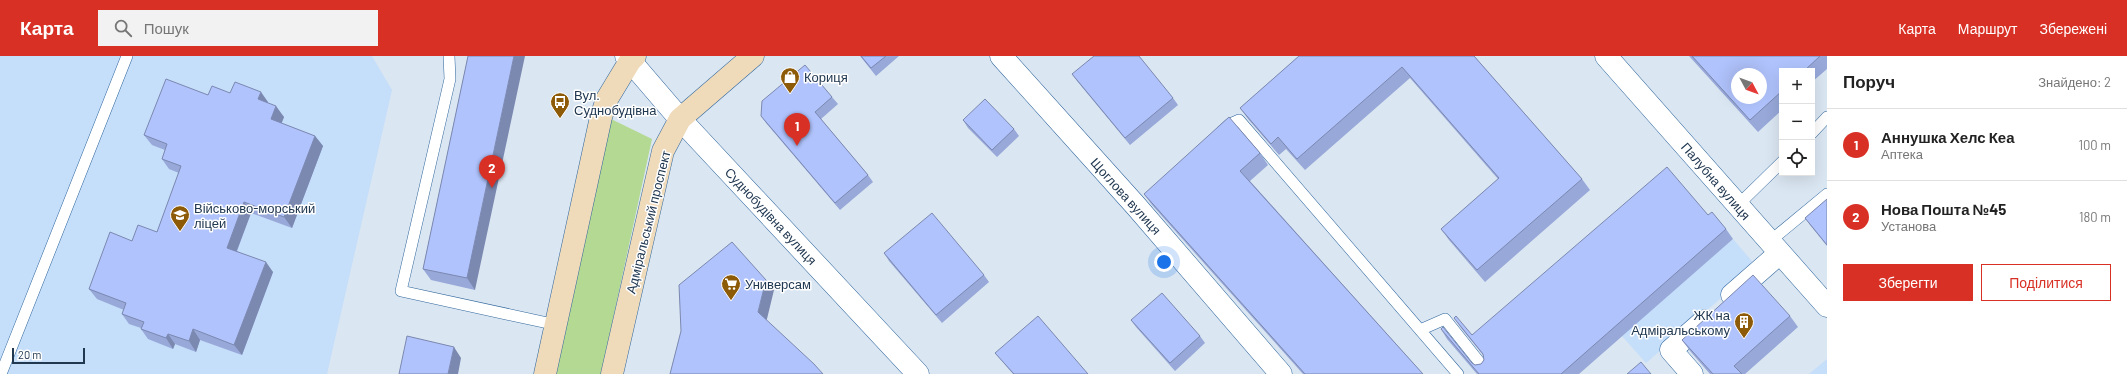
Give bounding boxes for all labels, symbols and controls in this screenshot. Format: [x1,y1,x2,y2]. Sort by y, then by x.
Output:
search box [98,10,378,46]
text: Карта [20,16,74,39]
icon: search [112,17,134,39]
text: Пошук [144,19,189,37]
text: Карта [1898,20,1936,37]
text: Маршрут [1958,20,2017,37]
text: Збережені [2039,20,2107,37]
shop icon: Кориця [779,66,801,94]
north arrow [1731,68,1767,104]
map controls [1779,68,1815,176]
button: + [1779,68,1815,104]
place label: Кориця [804,69,848,85]
text: Поруч [1843,71,1895,91]
text: Знайдено: 2 [2038,74,2111,90]
place label: Вул. Суднобудівна [574,87,657,118]
bus stop icon: Вул. Суднобудівна [549,91,571,119]
button: − [1779,104,1815,140]
pin: 1 [784,113,810,146]
text: Аннушка Хелс Кеа [1881,128,2015,146]
text: 1 [1854,137,1858,153]
text: 100 m [2078,137,2111,153]
street label: Палубна вулиця [1678,139,1754,223]
button: locate [1779,140,1815,176]
text: Аптека [1881,146,1923,162]
street label: Адміральський проспект [622,149,674,295]
street label: Щоглова вулиця [1087,154,1165,238]
pin: 2 [479,155,505,188]
street label: Суднобудівна вулиця [722,164,820,268]
place label: Військово-морський ліцей [194,200,315,231]
text: Нова Пошта №45 [1881,200,2006,218]
school or university icon: Військово-морський ліцей [169,204,191,232]
text: 2 [1852,209,1860,225]
text: 180 m [2079,209,2111,225]
text: Установа [1881,218,1936,234]
your location [1154,252,1174,272]
button: Зберегти [1843,264,1973,301]
button: Поділитися [1981,264,2111,301]
supermarket icon: Универсам [720,273,742,301]
place label: Универсам [745,276,811,292]
place label: ЖК на Адміральському [1631,307,1731,338]
building icon: ЖК на Адміральському [1733,311,1755,339]
scale bar [12,346,85,365]
text: 20 m [18,348,41,361]

